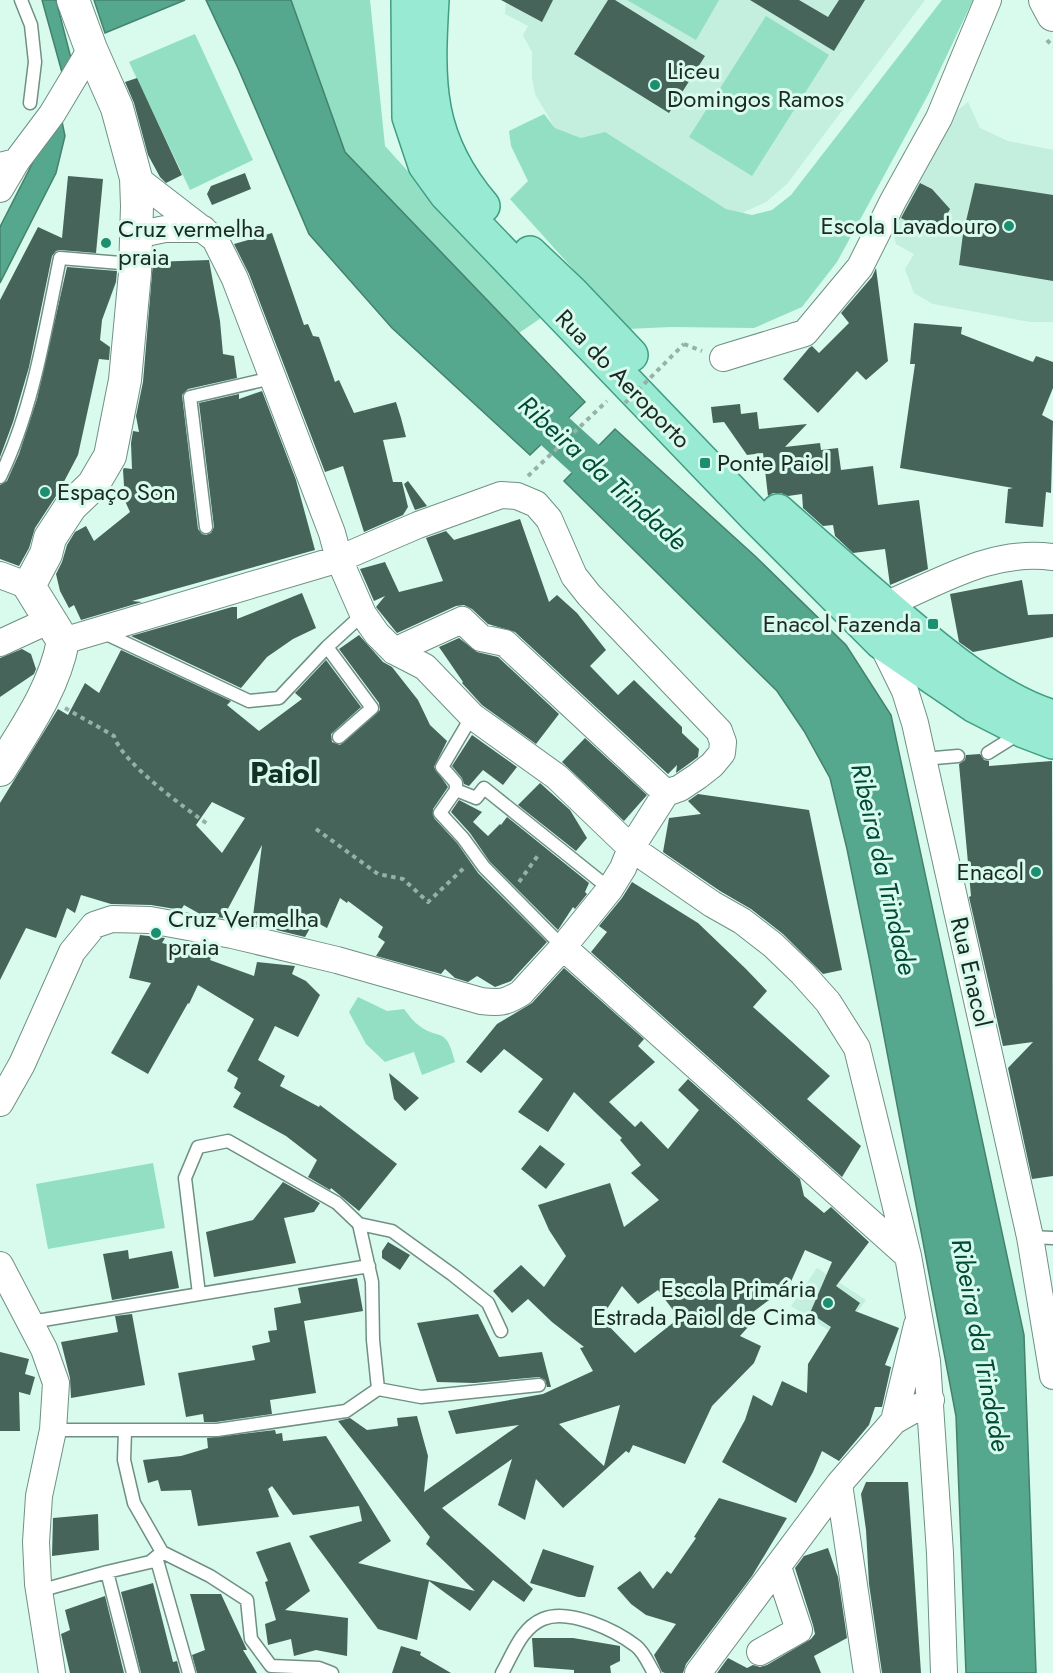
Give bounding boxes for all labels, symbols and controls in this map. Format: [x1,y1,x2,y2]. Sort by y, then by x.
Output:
place label: Liceu Domingos Ramos [667,53,844,116]
marker: Liceu Domingos Ramos [648,78,662,92]
place label: Escola Lavadouro [821,208,997,243]
place label: Cruz vermelha praia [118,211,265,274]
marker: Escola Lavadouro [1002,219,1016,233]
marker: Cruz vermelha praia [99,236,113,250]
street label: Rua do Aeroporto [548,301,699,456]
water label: Ribeira da Trindade [510,387,696,559]
place label: Ponte Paiol [717,445,829,480]
marker: Ponte Paiol [698,456,712,470]
place label: Espaço Son [57,474,176,509]
marker: Espaço Son [38,485,52,499]
place label: Enacol Fazenda [763,606,921,641]
marker: Enacol Fazenda [926,617,940,631]
district label: Paiol [250,751,318,794]
water label: Ribeira da Trindade [841,759,927,979]
place label: Enacol [957,854,1024,889]
marker: Enacol [1029,865,1043,879]
place label: Cruz Vermelha praia [168,901,319,964]
street label: Rua Enacol [942,913,1001,1031]
marker: Cruz Vermelha praia [149,926,163,940]
water label: Ribeira da Trindade [942,1235,1020,1455]
place label: Escola Primária Estrada Paiol de Cima [593,1271,816,1334]
marker: Escola Primária Estrada Paiol de Cima [821,1296,835,1310]

